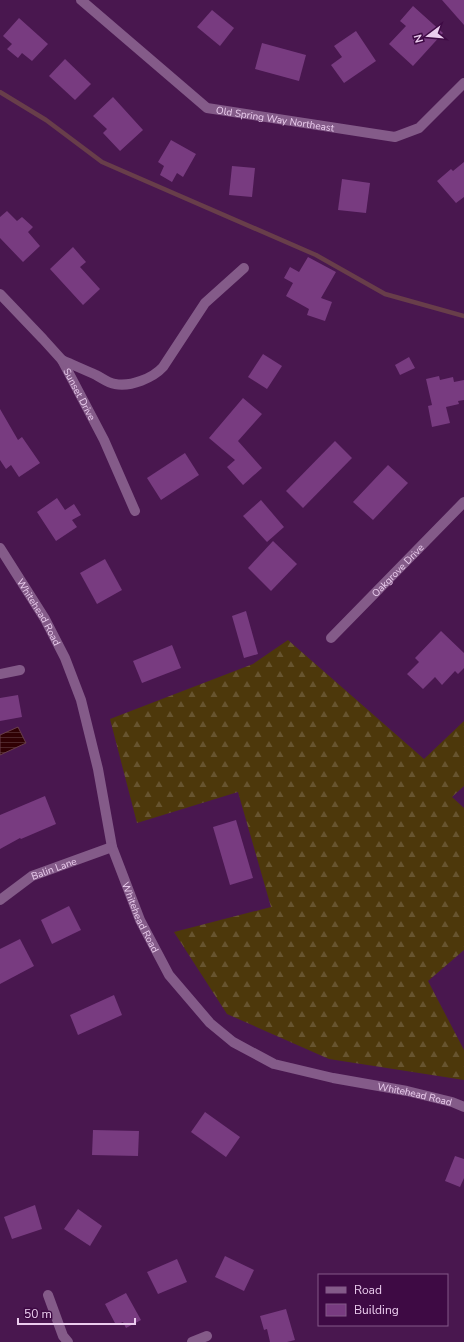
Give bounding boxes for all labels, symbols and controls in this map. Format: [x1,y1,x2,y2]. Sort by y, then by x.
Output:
north arrow [408,16,448,56]
text: N [411,33,427,45]
street label: Old Spring Way Northeast [215,103,336,136]
street label: Sunset Drive [59,366,99,423]
street label: Oakgrove Drive [369,541,427,601]
street label: Whitehead Road [13,576,64,648]
street label: Balin Lane [29,854,79,884]
street label: Whitehead Road [118,880,162,955]
street label: Whitehead Road [376,1080,453,1110]
legend [318,1274,448,1326]
text: Road [354,1282,382,1298]
scale bar [18,1300,135,1326]
text: Building [354,1302,399,1318]
text: 50 m [24,1306,52,1322]

